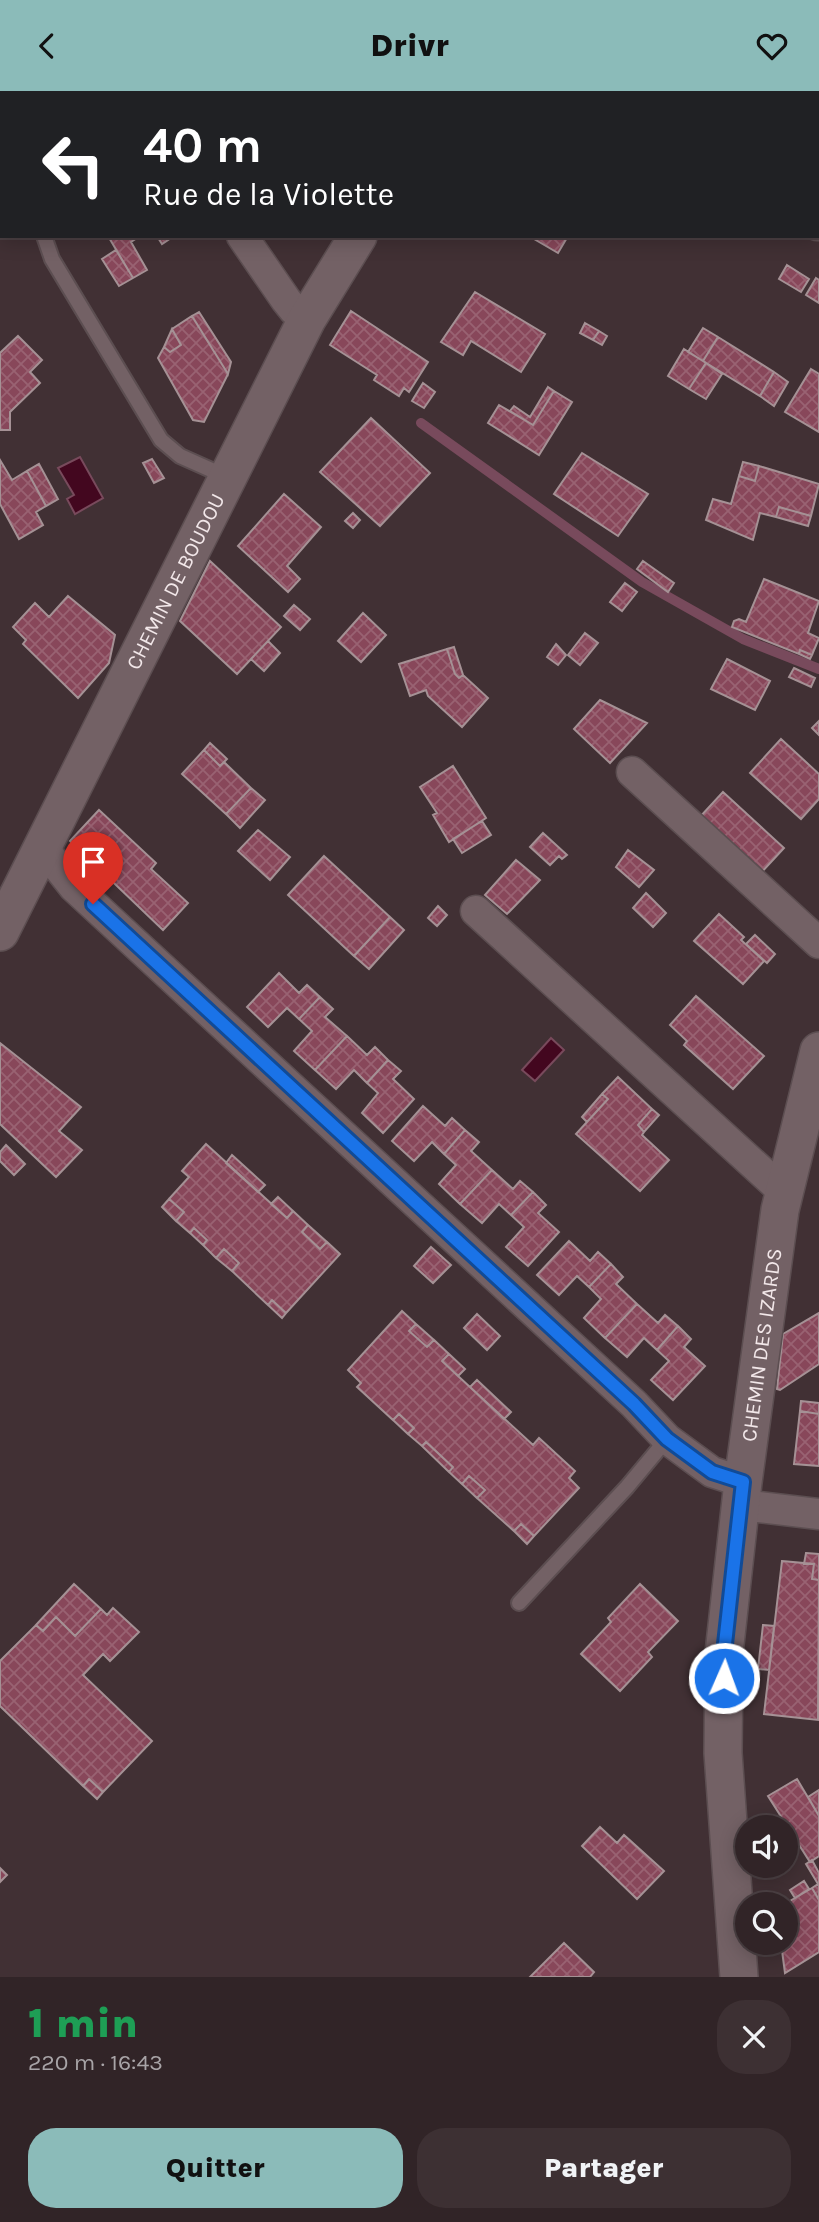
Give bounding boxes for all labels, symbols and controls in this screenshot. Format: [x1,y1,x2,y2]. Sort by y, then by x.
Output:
icon: back [28,27,66,65]
text: Drivr [370,27,449,64]
icon: heart [753,27,791,65]
text: 40 m [143,117,262,174]
icon: left [28,119,119,210]
text: Rue de la Violette [143,176,394,213]
street label: CHEMIN DE BOUDOU [121,489,230,674]
pin [63,832,123,904]
icon: arrive [74,843,112,881]
street label: CHEMIN DES IZARDS [737,1247,787,1443]
position arrow [687,1641,761,1715]
map controls [735,1815,798,1955]
button: sound [735,1815,798,1878]
button: search [735,1892,798,1955]
text: 1 min [28,1998,138,2048]
button: close [717,2000,791,2074]
text: 220 m · 16:43 [28,2049,163,2076]
button: Quitter [28,2128,403,2208]
button: Partager [417,2128,791,2208]

